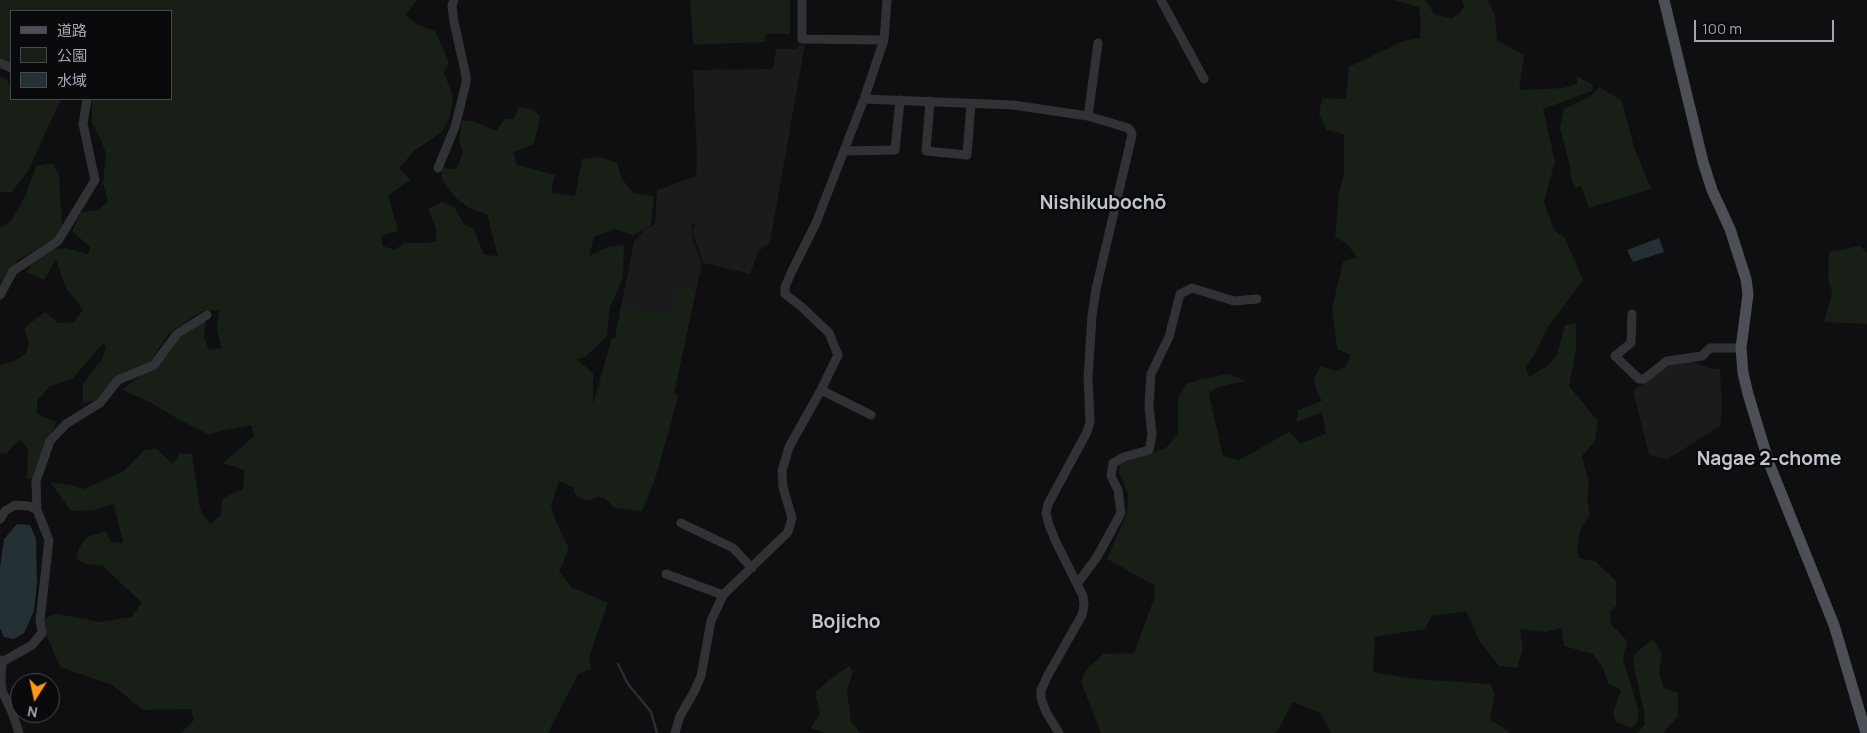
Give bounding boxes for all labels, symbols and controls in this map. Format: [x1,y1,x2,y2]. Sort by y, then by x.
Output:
legend [10,10,172,100]
scale bar [1697,10,1837,42]
text: 100 m [1702,18,1742,39]
text: 道路 [57,20,87,41]
text: 公園 [57,45,87,66]
text: 水域 [57,70,87,91]
district label: Nishikubochō [1040,193,1166,215]
district label: Nagae 2-chome [1697,449,1841,471]
district label: Bojicho [811,612,881,634]
north arrow [10,673,60,723]
text: N [26,702,39,723]

